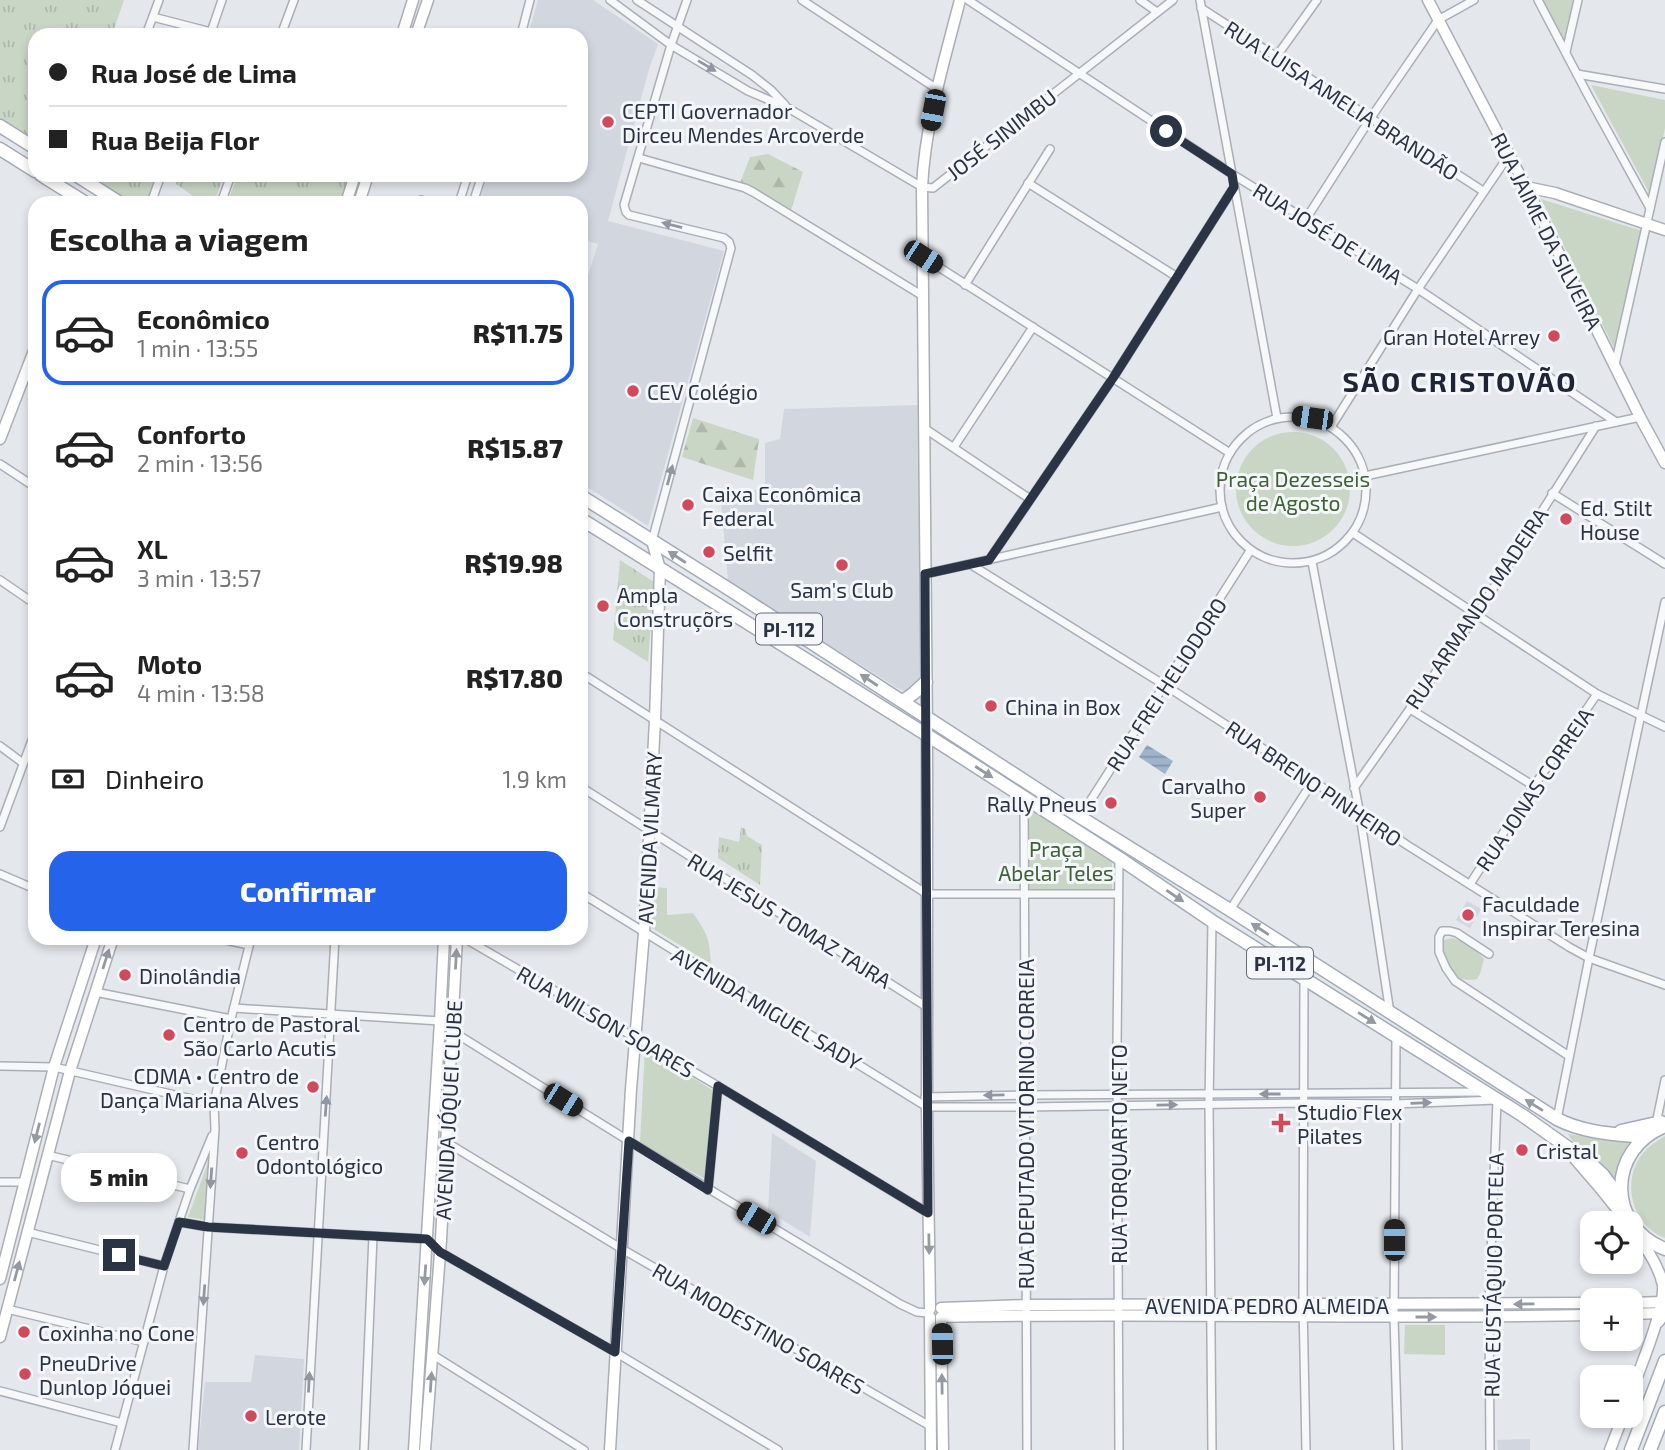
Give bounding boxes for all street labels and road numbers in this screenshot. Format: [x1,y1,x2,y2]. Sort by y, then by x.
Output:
street label: RUA LUISA AMELIA BRANDÃO [1220,15,1464,185]
street label: JOSÉ SINIMBU [941,83,1061,185]
street label: RUA JAIME DA SILVEIRA [1486,128,1608,334]
street label: RUA JOSÉ DE LIMA [1249,177,1407,289]
street label: RUA ARMANDO MADEIRA [1399,503,1553,713]
street label: RUA FREI HELIODORO [1101,593,1231,775]
road number: PI-112 [756,614,822,644]
street label: RUA JONAS CORREIA [1470,703,1598,875]
street label: RUA BRENO PINHEIRO [1221,715,1407,851]
street label: AVENIDA VILMARY [632,751,666,925]
street label: RUA JESUS TOMAZ TAJRA [684,847,896,993]
street label: AVENIDA MIGUEL SADY [668,942,866,1075]
road number: PI-112 [1247,948,1313,979]
street label: RUA DEPUTADO VITORINO CORREIA [1013,959,1038,1289]
street label: RUA WILSON SOARES [513,960,699,1082]
street label: AVENIDA JÓQUEI CLUBE [430,999,467,1221]
street label: RUA TORQUARTO NETO [1106,1044,1132,1264]
street label: RUA EUSTÁQUIO PORTELA [1478,1152,1509,1398]
street label: RUA MODESTINO SOARES [649,1257,869,1399]
street label: AVENIDA PEDRO ALMEIDA [1145,1293,1389,1318]

